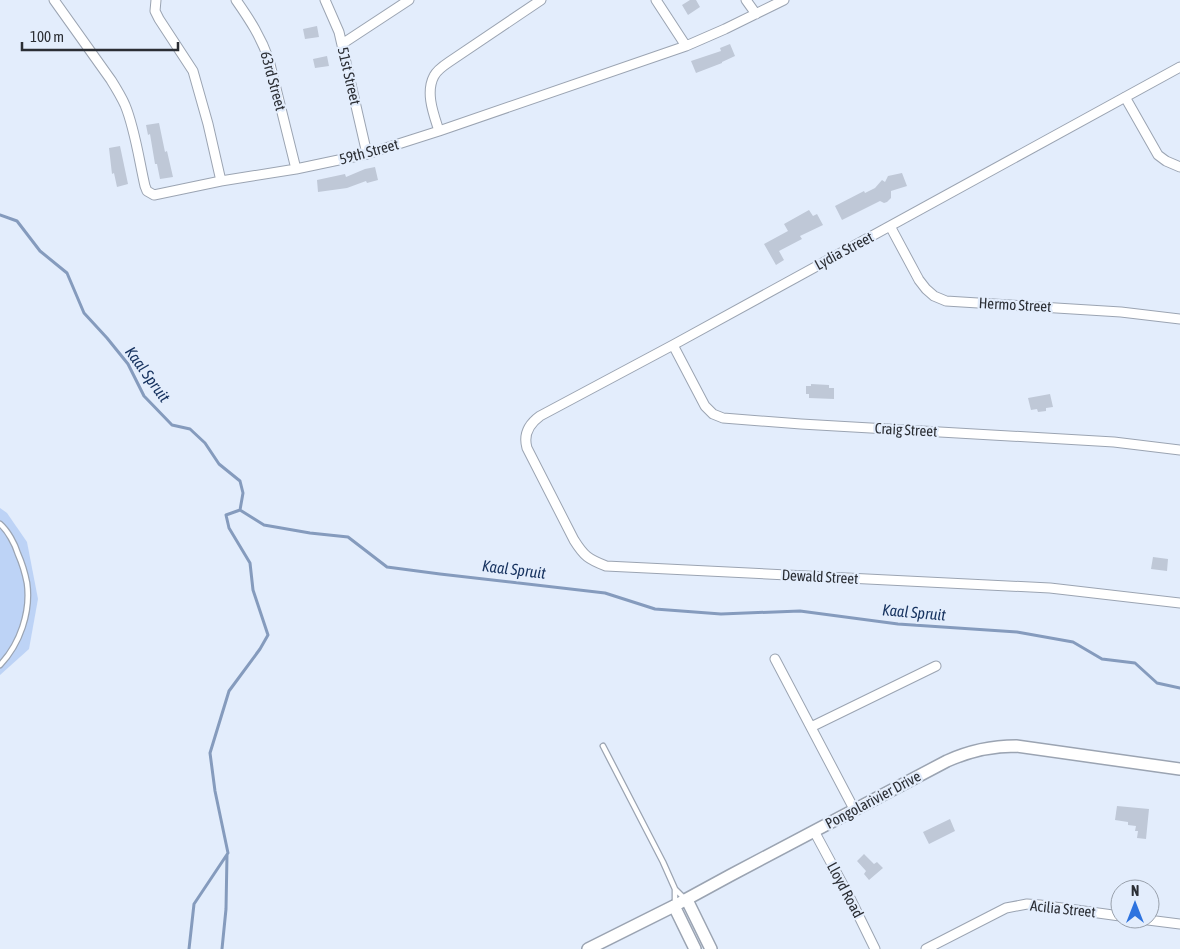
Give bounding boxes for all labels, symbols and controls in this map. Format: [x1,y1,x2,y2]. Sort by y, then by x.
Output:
scale bar [22,20,179,52]
text: 100 m [30,28,64,45]
street label: 51st Street [335,45,364,106]
street label: 63rd Street [257,49,290,112]
street label: 59th Street [337,135,400,168]
street label: Lydia Street [812,228,876,273]
street label: Hermo Street [978,294,1052,315]
water label: Kaal Spruit [121,343,174,406]
street label: Craig Street [874,419,938,440]
water label: Kaal Spruit [481,556,547,583]
street label: Dewald Street [781,566,859,587]
water label: Kaal Spruit [881,600,947,625]
street label: Pongolarivier Drive [822,767,924,832]
street label: Lloyd Road [824,859,867,920]
north arrow [1110,879,1160,929]
text: N [1131,883,1139,899]
street label: Acilia Street [1029,897,1097,920]

